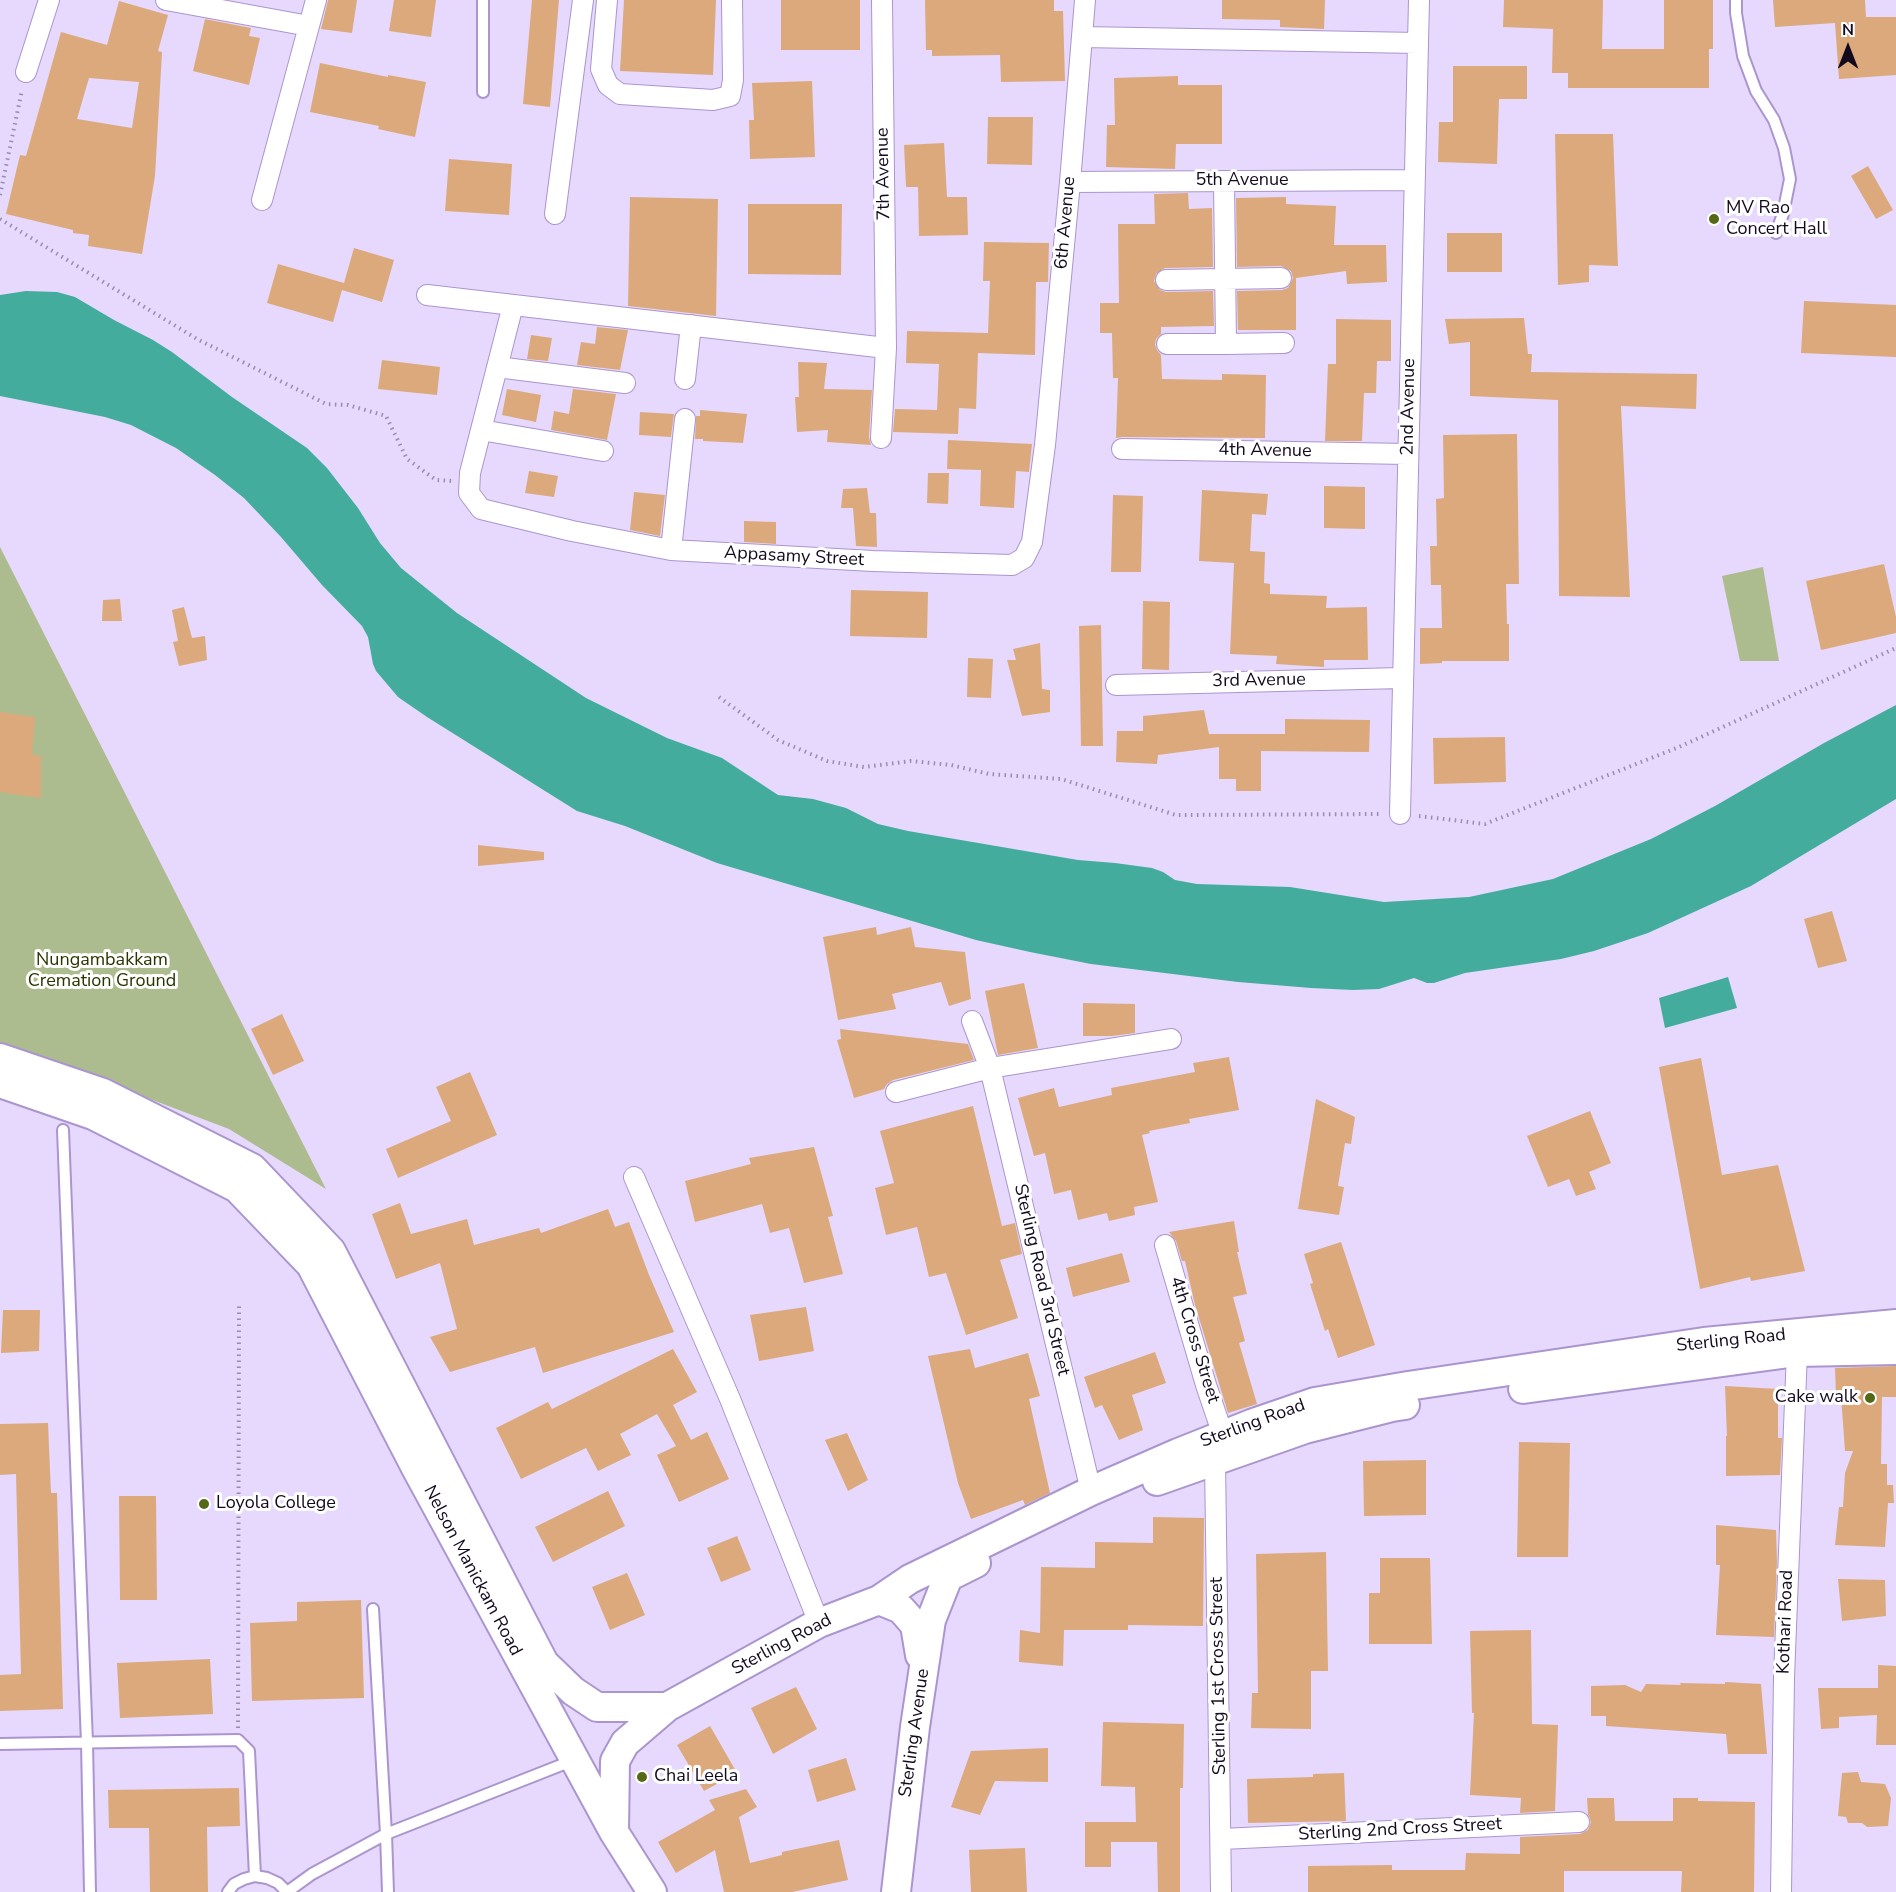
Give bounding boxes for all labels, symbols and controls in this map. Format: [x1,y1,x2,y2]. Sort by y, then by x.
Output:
north arrow [1818,18,1878,78]
text: N [1842,19,1854,41]
street label: 7th Avenue [872,127,896,221]
street label: 5th Avenue [1195,170,1289,192]
street label: 6th Avenue [1051,176,1081,270]
place label: MV Rao Concert Hall [1726,198,1827,240]
marker: MV Rao Concert Hall [1707,212,1721,226]
street label: 2nd Avenue [1397,358,1421,456]
street label: 4th Avenue [1218,439,1312,463]
street label: Appasamy Street [723,543,865,571]
street label: 3rd Avenue [1212,669,1306,693]
park label: Nungambakkam Cremation Ground [28,950,176,992]
street label: Sterling Road 3rd Street [1008,1182,1074,1378]
street label: 4th Cross Street [1164,1274,1224,1406]
street label: Sterling Road [1675,1325,1787,1357]
place label: Cake walk [1775,1387,1858,1409]
marker: Cake walk [1863,1391,1877,1405]
street label: Sterling Road [1198,1395,1308,1453]
street label: Nelson Manickam Road [418,1482,526,1660]
place label: Loyola College [216,1493,336,1515]
marker: Loyola College [197,1497,211,1511]
street label: Kothari Road [1773,1570,1799,1674]
street label: Sterling 1st Cross Street [1206,1577,1232,1775]
street label: Sterling Road [728,1610,836,1680]
street label: Sterling Avenue [895,1667,935,1799]
place label: Chai Leela [654,1766,738,1788]
marker: Chai Leela [635,1770,649,1784]
street label: Sterling 2nd Cross Street [1298,1814,1502,1846]

